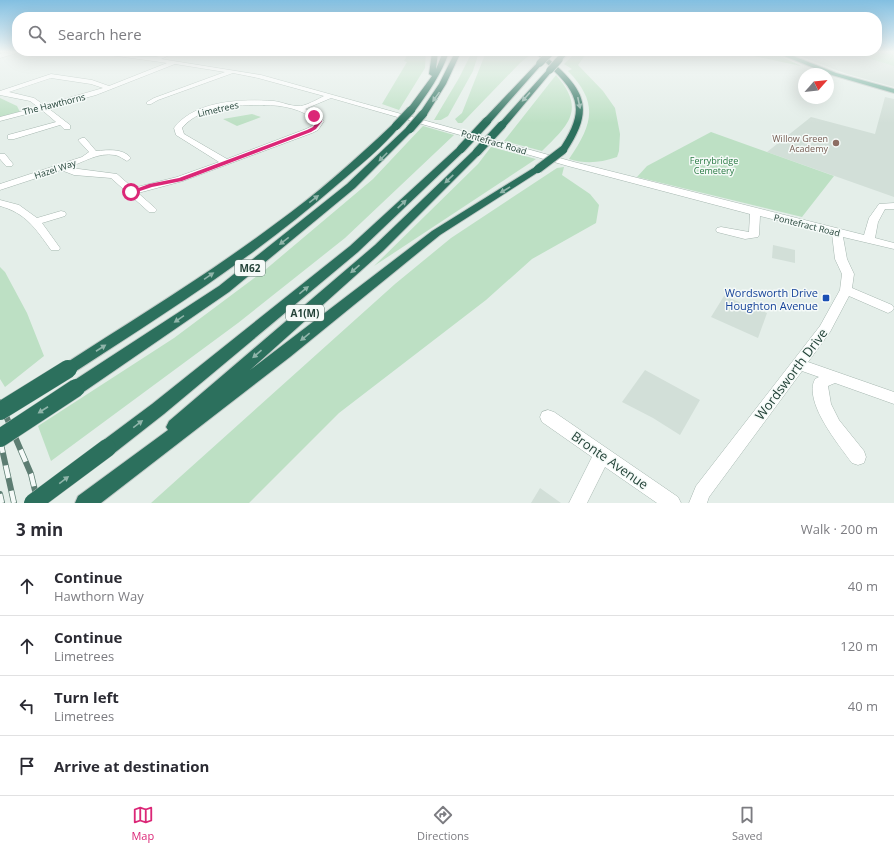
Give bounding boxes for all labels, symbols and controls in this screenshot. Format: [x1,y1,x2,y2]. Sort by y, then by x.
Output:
search box [12,12,882,56]
icon: search [26,23,48,45]
text: Search here [58,24,142,44]
north arrow [798,68,834,104]
street label: The Hawthorns [21,90,87,118]
one-way arrow [432,91,440,102]
one-way arrow [521,92,530,102]
one-way arrow [576,96,582,109]
street label: Limetrees [196,98,240,120]
route end [305,107,323,125]
street label: Pontefract Road [460,126,528,158]
place label: Willow Green Academy [772,132,828,155]
marker: Willow Green Academy [831,138,841,148]
one-way arrow [378,152,387,162]
park label: Ferrybridge Cemetery [690,154,738,177]
street label: Hazel Way [32,156,78,182]
one-way arrow [444,174,454,184]
route start [122,183,140,201]
one-way arrow [499,186,511,193]
one-way arrow [309,195,320,204]
one-way arrow [397,199,407,209]
street label: Pontefract Road [773,211,841,239]
one-way arrow [278,237,289,246]
road number: M62 [235,260,265,276]
one-way arrow [350,264,361,273]
one-way arrow [204,272,215,280]
one-way arrow [299,285,310,294]
place label: Wordsworth Drive Houghton Avenue [725,285,818,313]
marker: Wordsworth Drive Houghton Avenue [821,293,831,303]
road number: A1(M) [286,305,324,321]
one-way arrow [174,315,185,322]
street label: Wordsworth Drive [751,325,831,423]
one-way arrow [300,333,311,341]
one-way arrow [96,344,106,352]
one-way arrow [252,349,262,358]
one-way arrow [37,406,49,413]
one-way arrow [133,420,143,428]
street label: Bronte Avenue [568,427,652,493]
one-way arrow [59,475,70,484]
text: 3 min [16,518,63,541]
text: Walk · 200 m [801,520,878,538]
text: Continue [54,567,122,587]
icon: ahead [16,575,38,597]
text: 40 m [848,577,878,595]
text: Hawthorn Way [54,587,144,605]
text: Continue [54,627,122,647]
icon: ahead [16,635,38,657]
text: 120 m [840,637,878,655]
text: Limetrees [54,647,114,665]
text: Turn left [54,687,119,707]
icon: left [16,695,38,717]
text: 40 m [848,697,878,715]
text: Limetrees [54,707,114,725]
icon: arrive [16,755,38,777]
text: Arrive at destination [54,756,209,776]
tab: Map [131,804,154,843]
tab: Directions [417,804,469,843]
tab: Saved [732,804,763,843]

